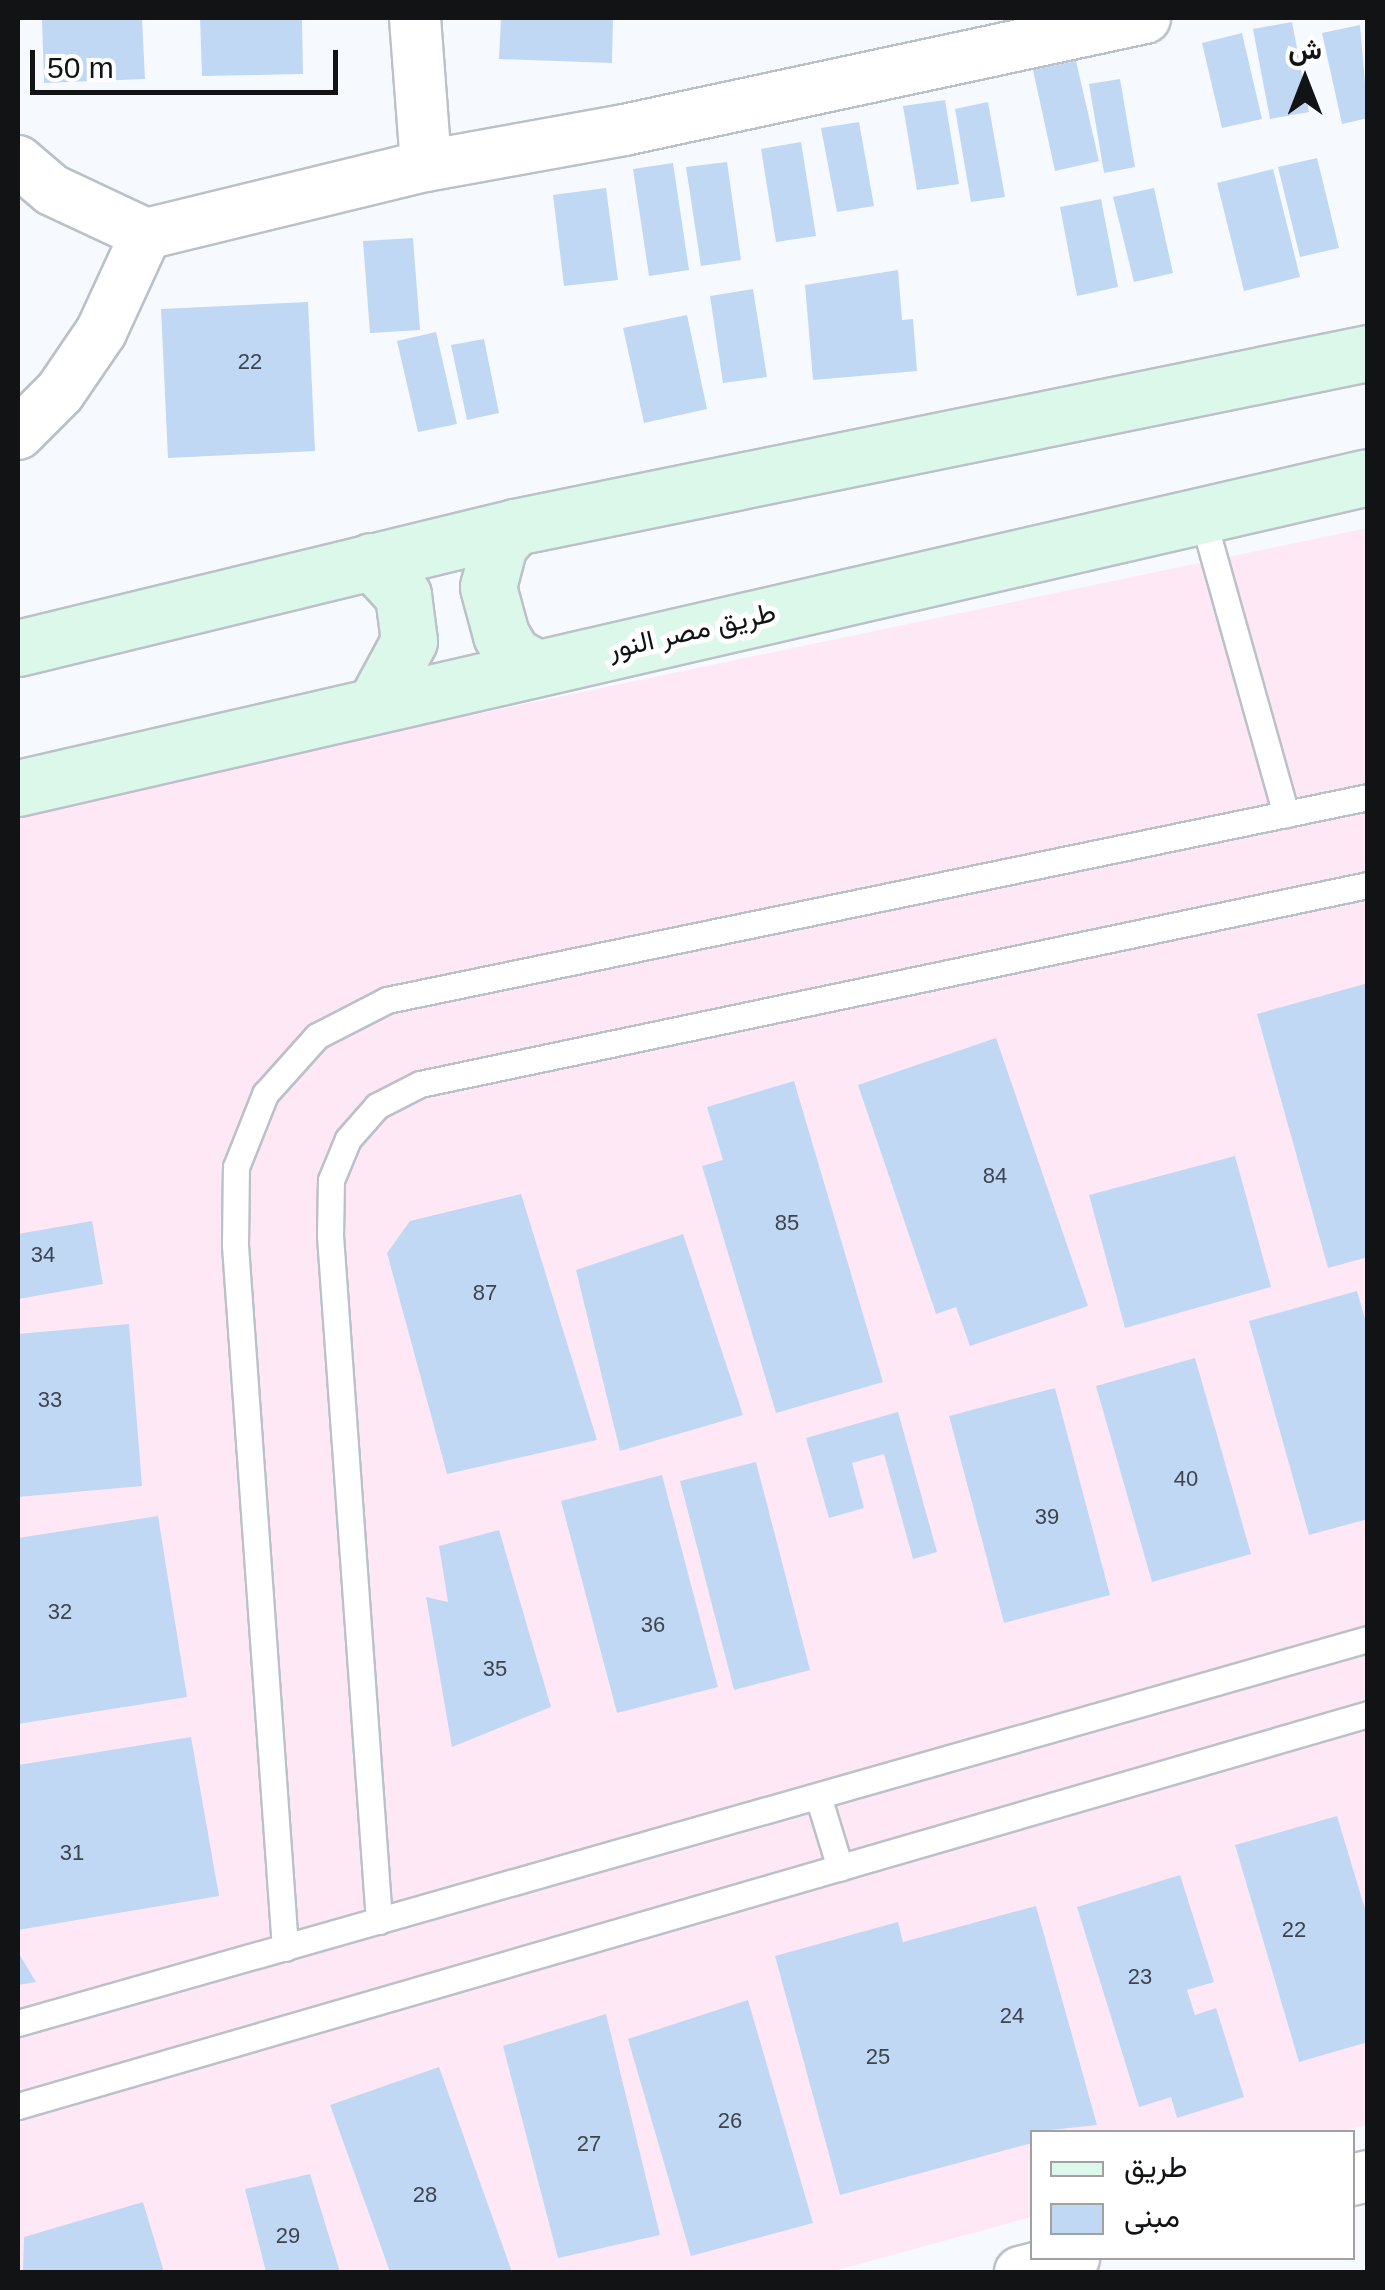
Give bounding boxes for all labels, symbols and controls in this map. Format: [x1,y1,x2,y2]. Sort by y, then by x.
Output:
scale bar [35,30,342,92]
north arrow [1255,30,1355,130]
text: ش [1288,34,1322,65]
text: 50 m [47,51,114,84]
house number: 22 [238,349,262,375]
street label: طريق مصر النور [605,595,779,667]
house number: 84 [983,1163,1007,1189]
house number: 85 [775,1210,799,1236]
house number: 34 [31,1242,55,1268]
house number: 87 [473,1280,497,1306]
house number: 33 [38,1387,62,1413]
house number: 40 [1174,1466,1198,1492]
house number: 39 [1035,1504,1059,1530]
house number: 32 [48,1599,72,1625]
house number: 36 [641,1612,665,1638]
house number: 35 [483,1656,507,1682]
house number: 31 [60,1840,84,1866]
house number: 22 [1282,1917,1306,1943]
house number: 23 [1128,1964,1152,1990]
house number: 24 [1000,2003,1024,2029]
house number: 25 [866,2044,890,2070]
house number: 26 [718,2108,742,2134]
legend [1030,2130,1355,2260]
house number: 27 [577,2131,601,2157]
text: طريق [1124,2150,1188,2183]
house number: 28 [413,2182,437,2208]
text: مبنى [1124,2200,1180,2233]
house number: 29 [276,2223,300,2249]

